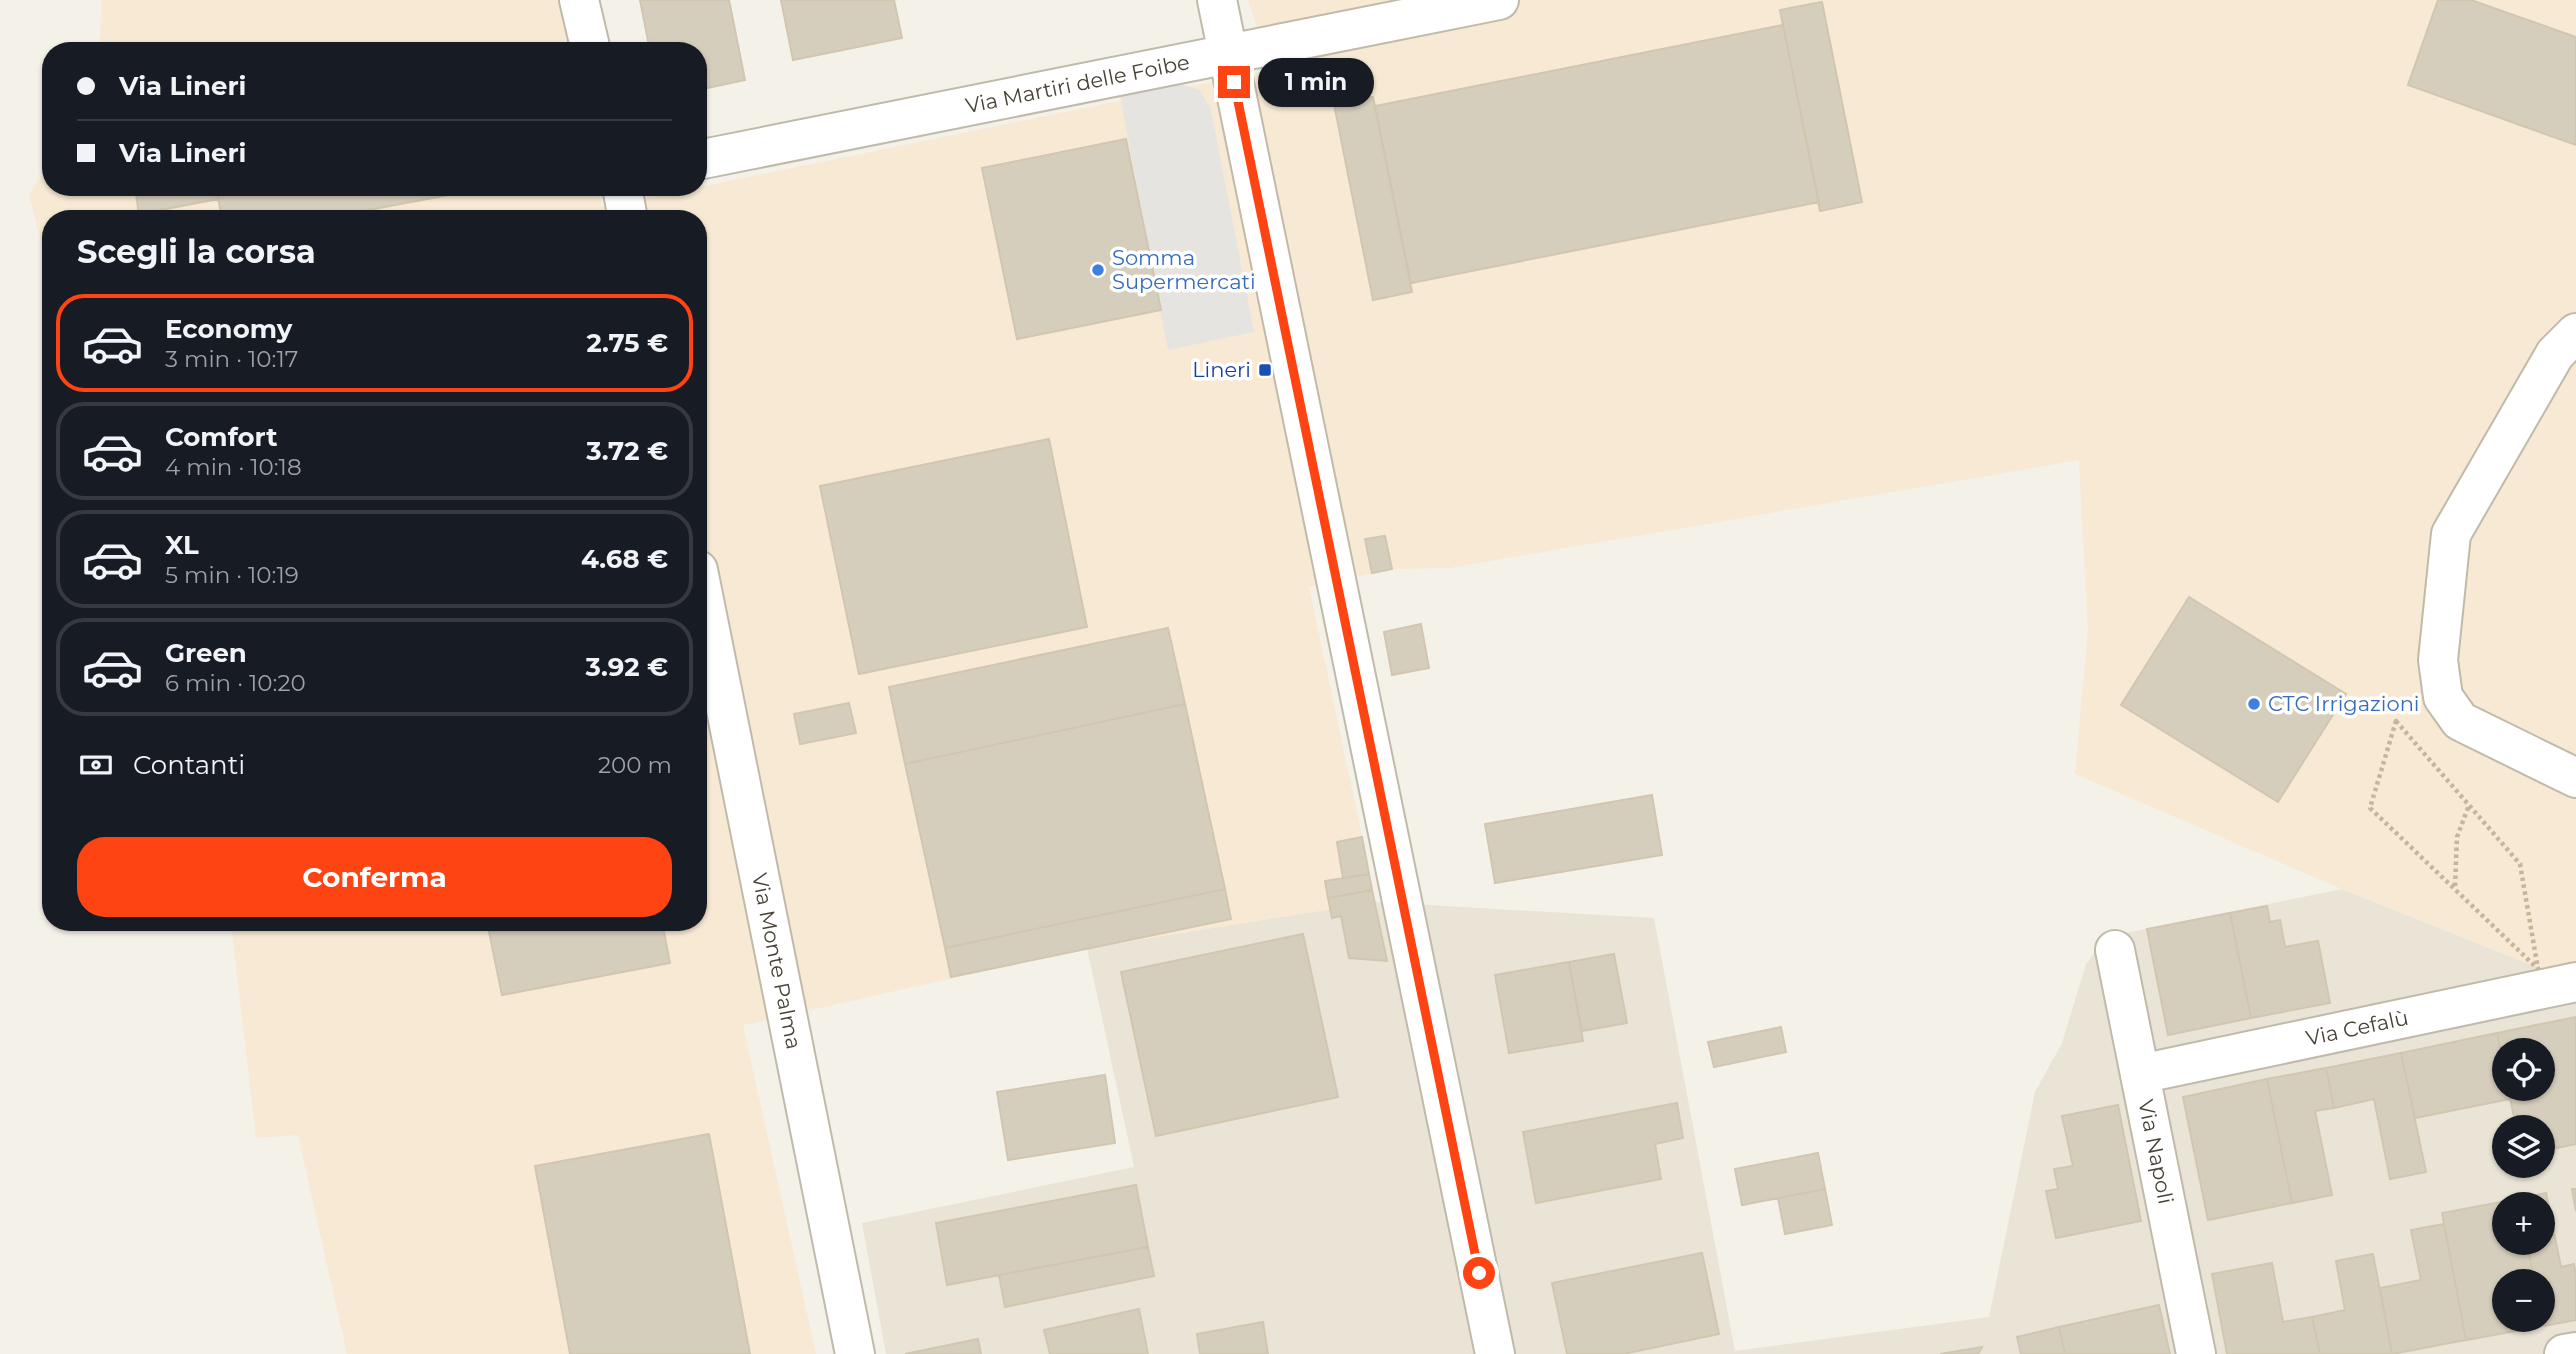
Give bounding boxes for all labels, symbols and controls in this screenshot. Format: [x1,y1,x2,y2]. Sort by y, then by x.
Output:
street label: Via Martiri delle Foibe [963,49,1192,118]
callout: 1 min [1258,57,1374,106]
route end [1218,66,1250,98]
text: 1 min [1285,68,1347,96]
text: Via Lineri [119,70,246,102]
text: Via Lineri [119,137,246,169]
text: Scegli la corsa [77,232,316,271]
place label: Somma Supermercati [1112,245,1256,294]
marker: Somma Supermercati [1090,262,1106,278]
icon: car [81,312,144,375]
text: Economy [165,313,292,345]
text: 2.75 € [586,327,668,359]
text: 3 min · 10:17 [165,345,298,373]
place label: Lineri [1192,357,1251,382]
marker: Lineri [1257,362,1273,378]
icon: car [81,420,144,483]
text: Comfort [165,421,277,453]
text: 3.72 € [586,435,668,467]
text: 4 min · 10:18 [165,453,302,481]
icon: car [81,528,144,591]
text: XL [165,529,199,561]
text: 4.68 € [581,543,668,575]
text: 5 min · 10:19 [165,561,299,589]
icon: car [81,636,144,699]
text: Green [165,637,247,669]
text: 3.92 € [586,651,668,683]
text: 6 min · 10:20 [165,669,306,697]
place label: CTC Irrigazioni [2268,691,2420,716]
marker: CTC Irrigazioni [2246,696,2262,712]
icon: cash [77,746,115,784]
text: Contanti [133,749,245,781]
text: 200 m [598,751,672,779]
button: Conferma [77,837,672,917]
street label: Via Monte Palma [747,871,807,1051]
street label: Via Cefalù [2304,1005,2411,1051]
map controls [2492,1038,2555,1332]
button: locate [2492,1038,2555,1101]
street label: Via Napoli [2133,1097,2179,1206]
button: layers [2492,1115,2555,1178]
button: + [2492,1192,2555,1255]
route start [1463,1257,1495,1289]
button: − [2492,1269,2555,1332]

